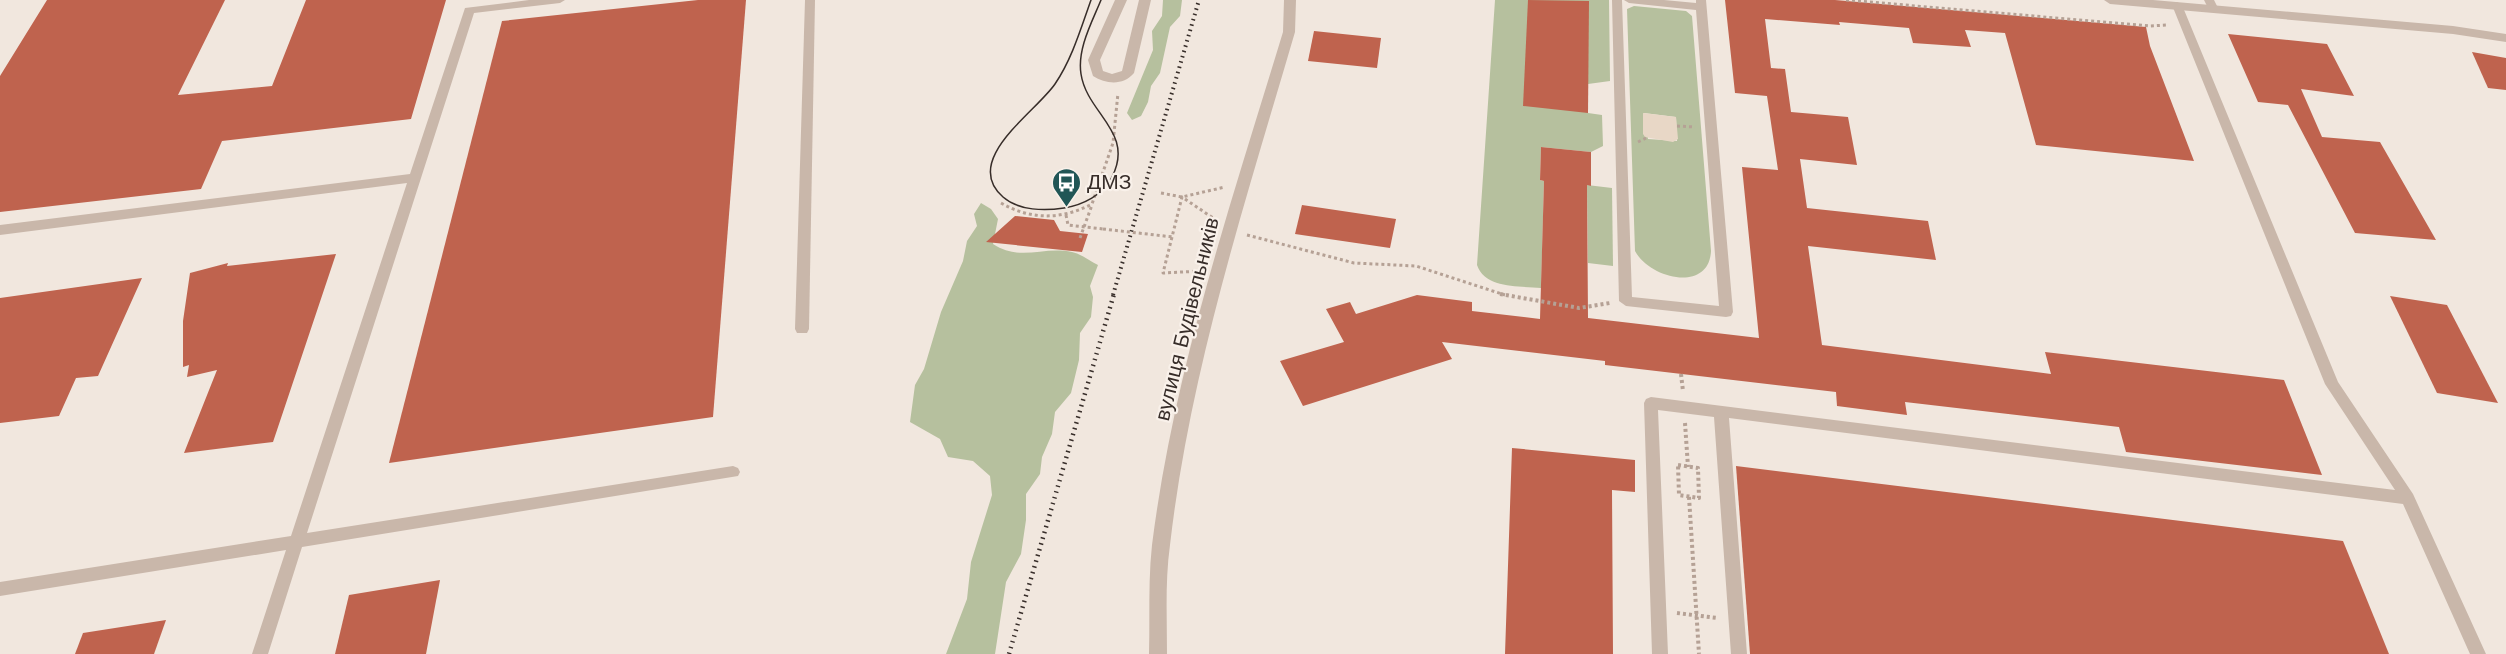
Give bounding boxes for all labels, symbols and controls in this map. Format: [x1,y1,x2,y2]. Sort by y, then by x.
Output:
bus stop icon: ДМЗ [1050,166,1082,208]
place label: ДМЗ [1087,169,1131,194]
street label: вулиця Будівельників [1149,215,1224,423]

